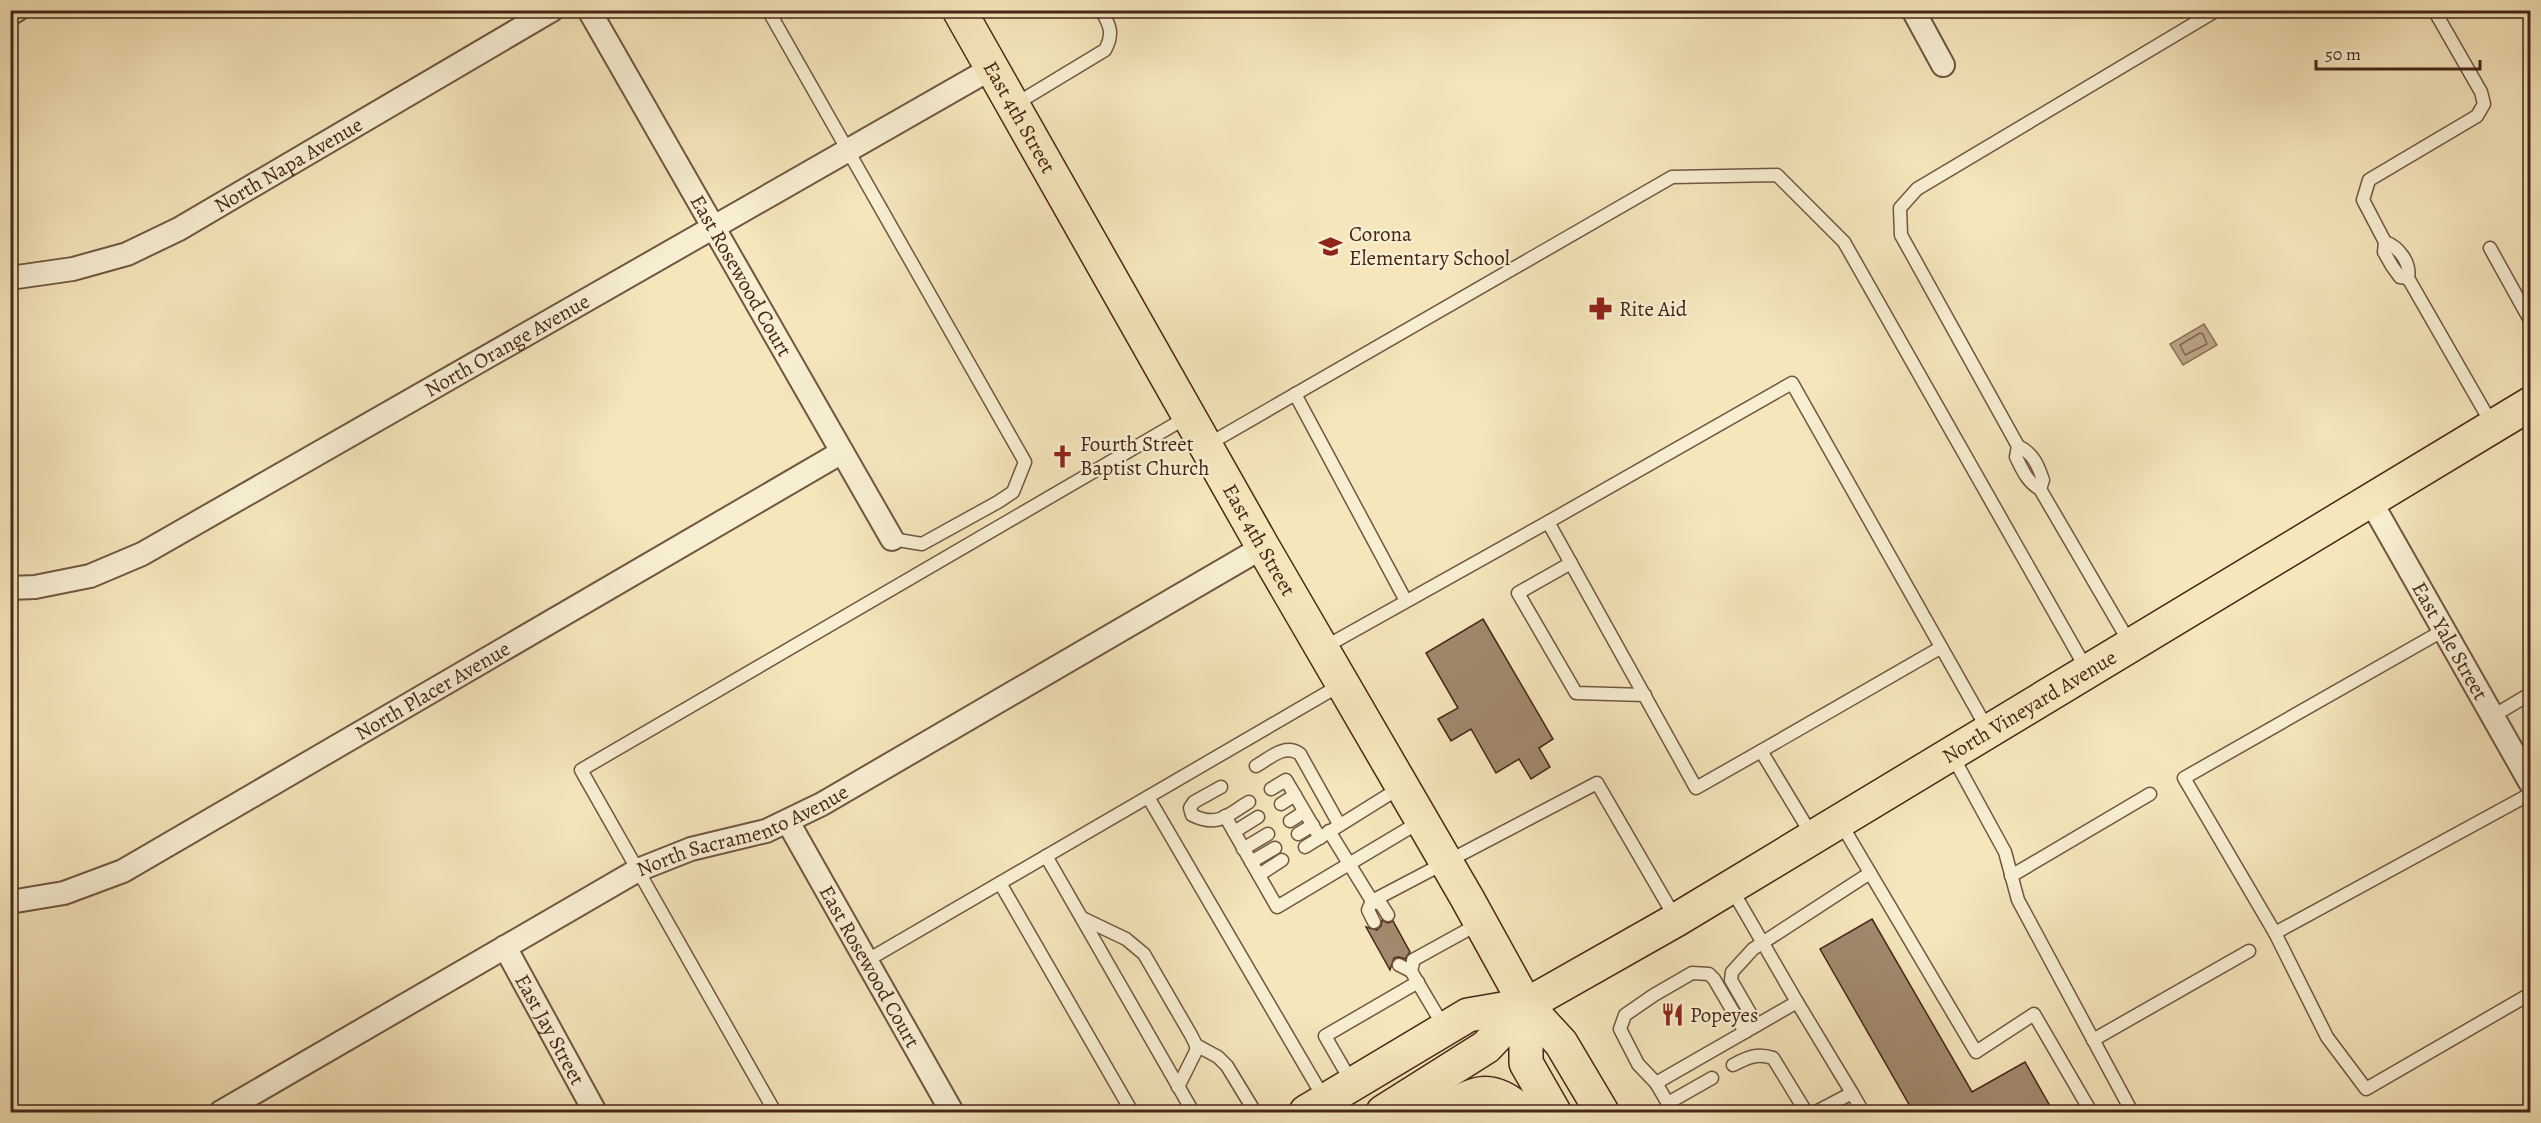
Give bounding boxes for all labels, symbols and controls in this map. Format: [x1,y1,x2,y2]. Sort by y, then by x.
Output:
scale bar [2316,33,2480,71]
text: 50 m [2325,42,2361,66]
street label: East 4th Street [977,56,1063,178]
street label: North Napa Avenue [209,110,368,219]
street label: East Rosewood Court [684,189,799,362]
place label: Corona Elementary School [1349,220,1510,272]
school or university icon: Corona Elementary School [1318,233,1344,259]
street label: North Orange Avenue [419,287,595,404]
place label: Rite Aid [1619,295,1688,323]
pharmacy icon: Rite Aid [1588,296,1614,322]
place label: Fourth Street Baptist Church [1080,430,1209,482]
church icon: Fourth Street Baptist Church [1049,443,1075,469]
street label: East 4th Street [1216,479,1302,601]
street label: East Yale Street [2405,577,2495,705]
street label: North Placer Avenue [350,634,515,747]
street label: North Vineyard Avenue [1937,643,2122,770]
street label: North Sacramento Avenue [632,778,853,883]
street label: East Rosewood Court [813,880,927,1053]
street label: East Jay Street [508,969,592,1090]
place label: Popeyes [1690,1001,1758,1029]
restaurant icon: Popeyes [1659,1002,1685,1028]

